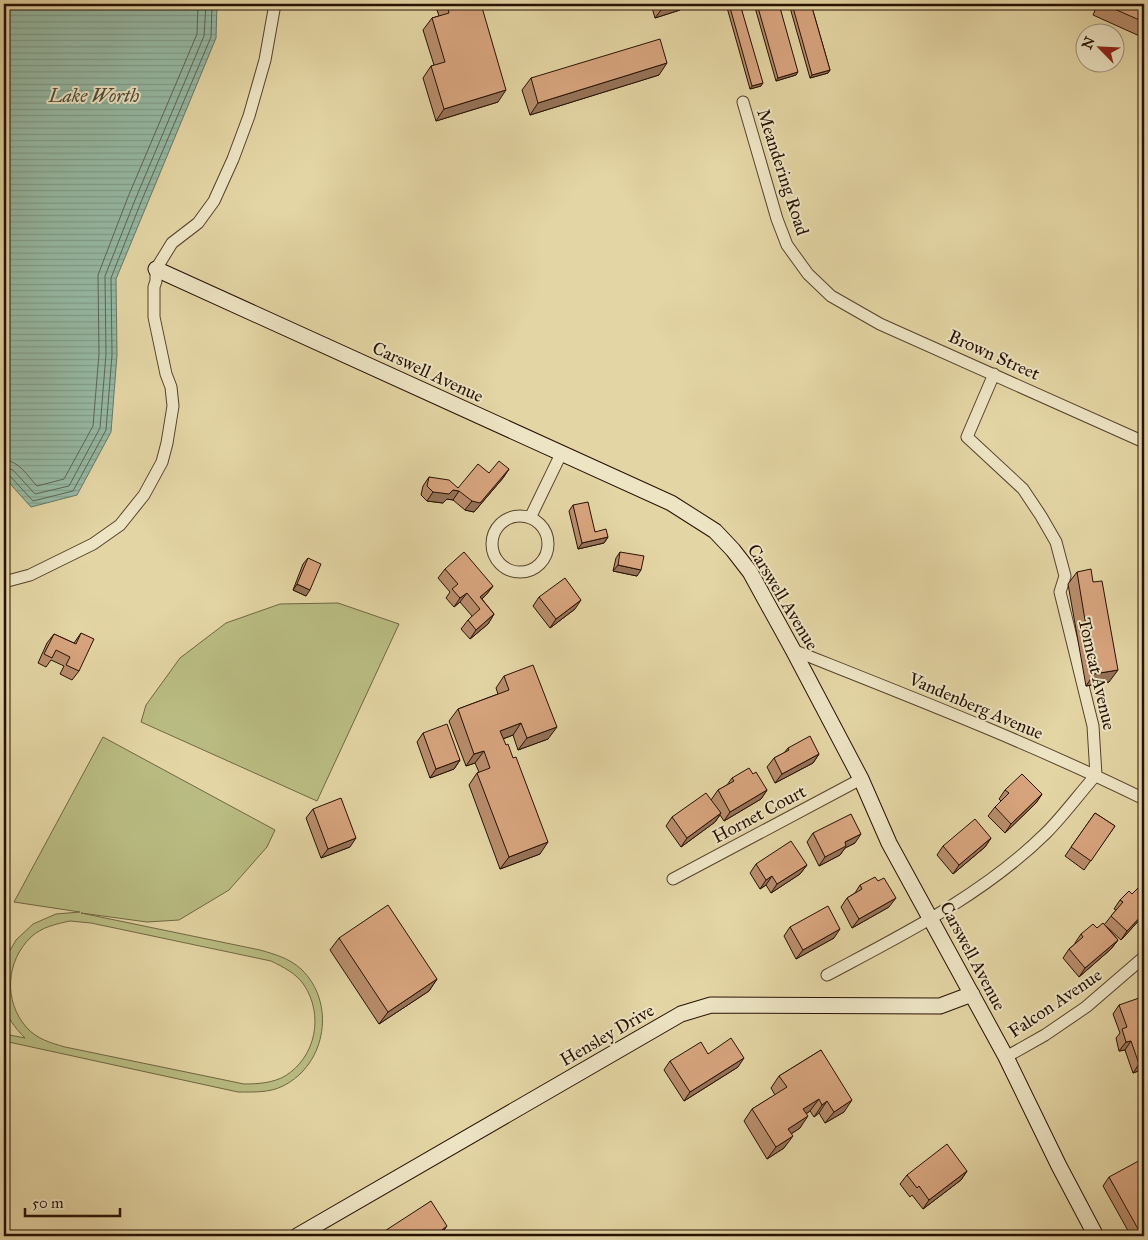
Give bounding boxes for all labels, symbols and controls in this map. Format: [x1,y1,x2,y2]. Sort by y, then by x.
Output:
north arrow [1076,22,1126,72]
text: N [1078,34,1099,52]
water label: Lake Worth [48,84,139,107]
street label: Meandering Road [751,106,814,238]
street label: Brown Street [945,325,1044,385]
street label: Carswell Avenue [369,337,487,407]
street label: Carswell Avenue [743,540,823,654]
street label: Tomcat Avenue [1073,616,1121,732]
street label: Vandenberg Avenue [904,667,1047,745]
street label: Hornet Court [708,780,810,848]
street label: Carswell Avenue [935,898,1011,1014]
street label: Falcon Avenue [1004,964,1106,1042]
street label: Hensley Drive [556,999,658,1071]
scale bar [25,1185,120,1217]
text: 50 m [32,1194,64,1212]

